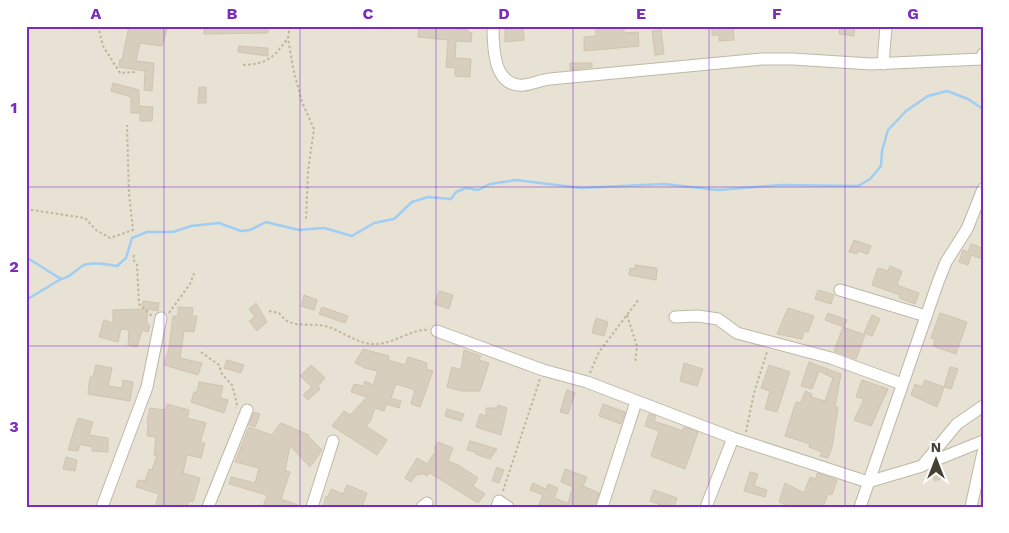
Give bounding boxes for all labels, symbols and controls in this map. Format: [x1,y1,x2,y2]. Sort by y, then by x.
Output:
text: A [91,4,102,23]
text: B [227,4,238,23]
text: C [363,4,374,23]
text: D [498,4,510,23]
text: E [636,4,646,23]
text: F [772,4,782,23]
text: G [907,4,919,23]
text: 1 [11,98,17,117]
text: 2 [9,257,19,276]
text: 3 [9,417,19,436]
north arrow [912,436,962,486]
text: N [931,439,941,455]

